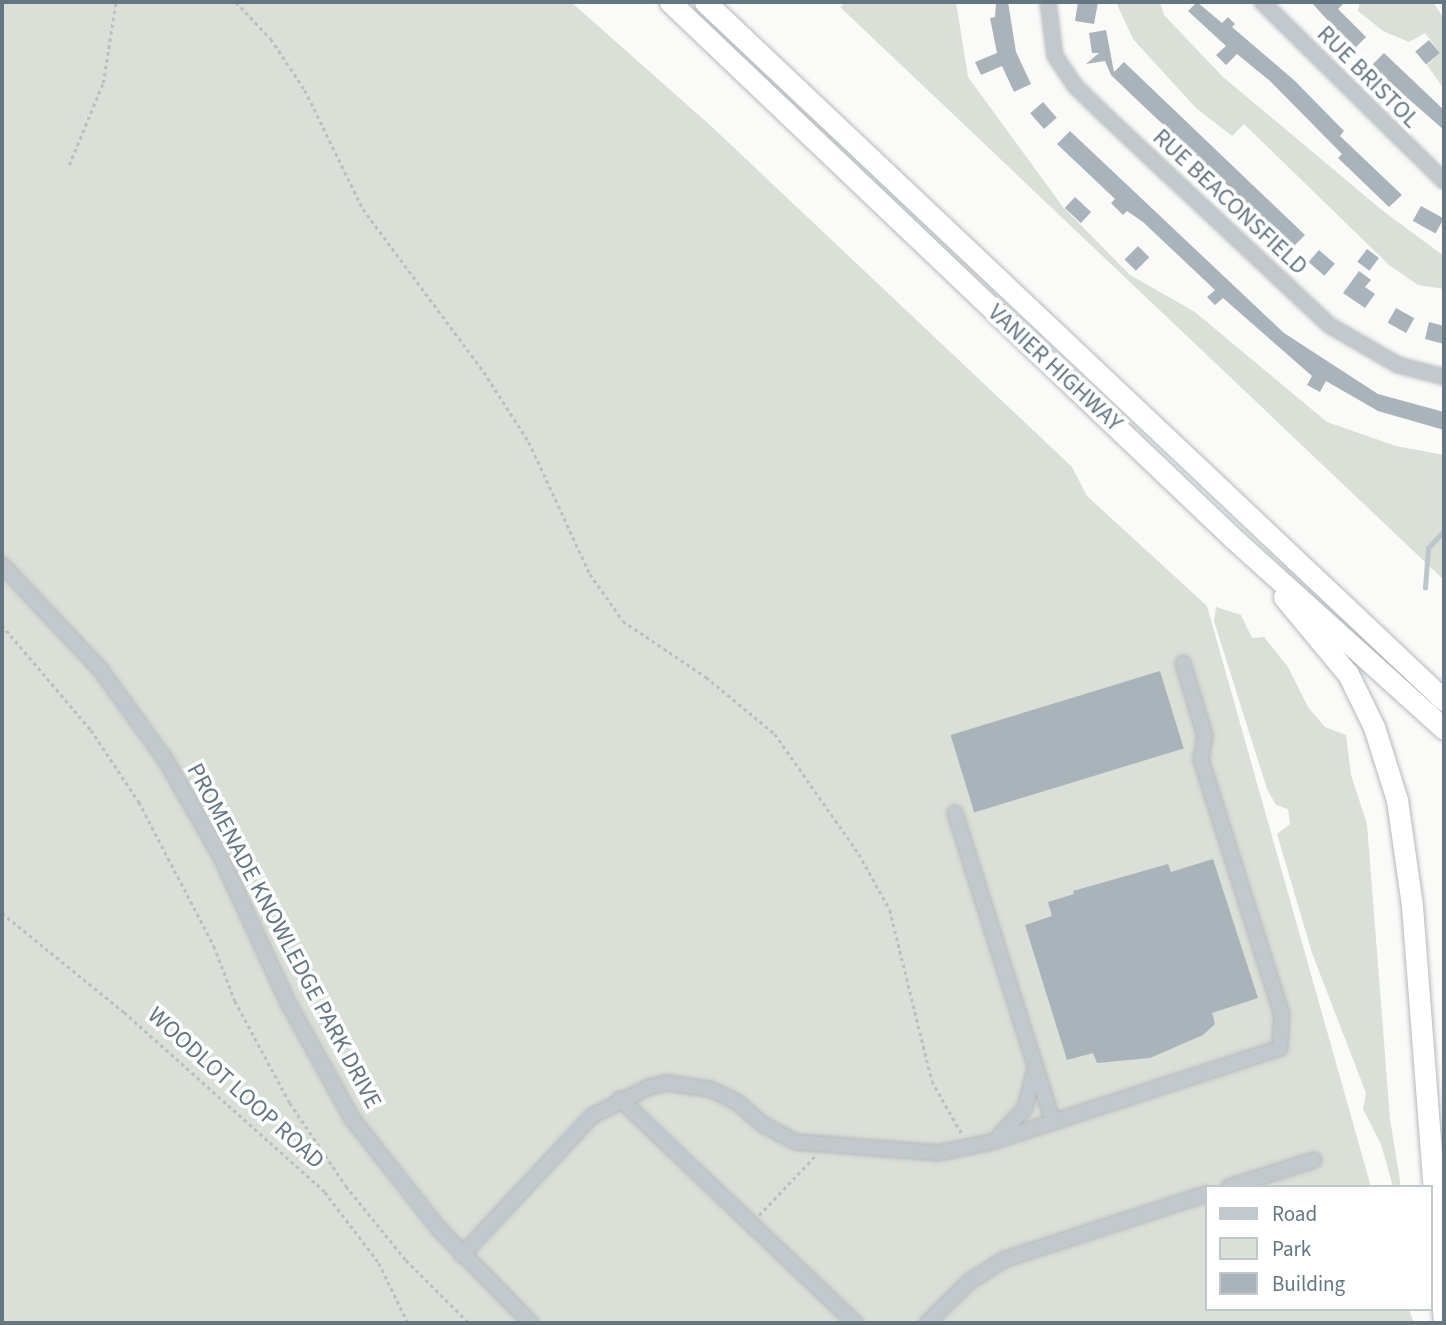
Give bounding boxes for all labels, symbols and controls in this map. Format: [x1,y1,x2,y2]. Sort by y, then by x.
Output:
street label: RUE BRISTOL [1311,20,1425,134]
street label: RUE BEACONSFIELD [1147,123,1313,281]
street label: VANIER HIGHWAY [982,298,1128,438]
street label: PROMENADE KNOWLEDGE PARK DRIVE [180,758,388,1114]
street label: WOODLOT LOOP ROAD [142,1001,330,1175]
legend [1204,1185,1432,1311]
text: Road [1272,1199,1317,1229]
text: Park [1272,1234,1311,1264]
text: Building [1272,1269,1345,1299]

